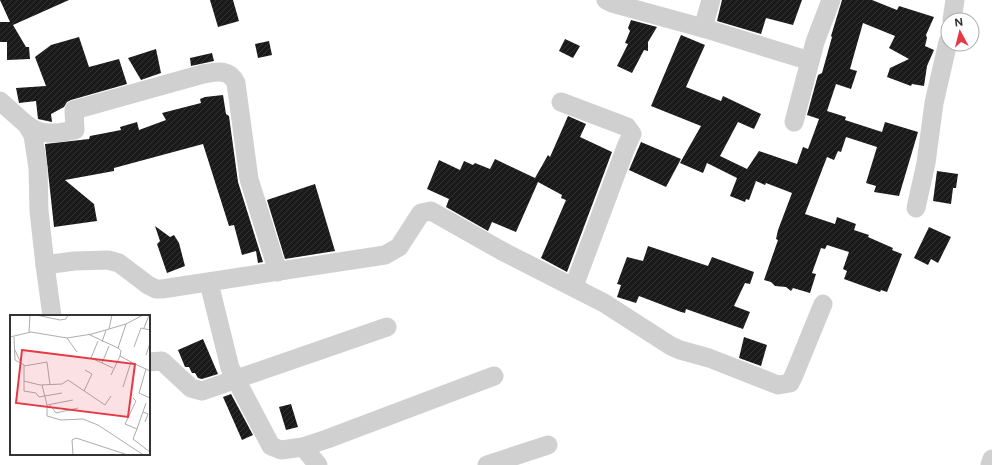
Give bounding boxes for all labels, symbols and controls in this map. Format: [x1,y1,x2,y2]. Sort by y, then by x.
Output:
north arrow [940,12,980,52]
text: N [954,16,964,30]
inset map [10,315,150,455]

